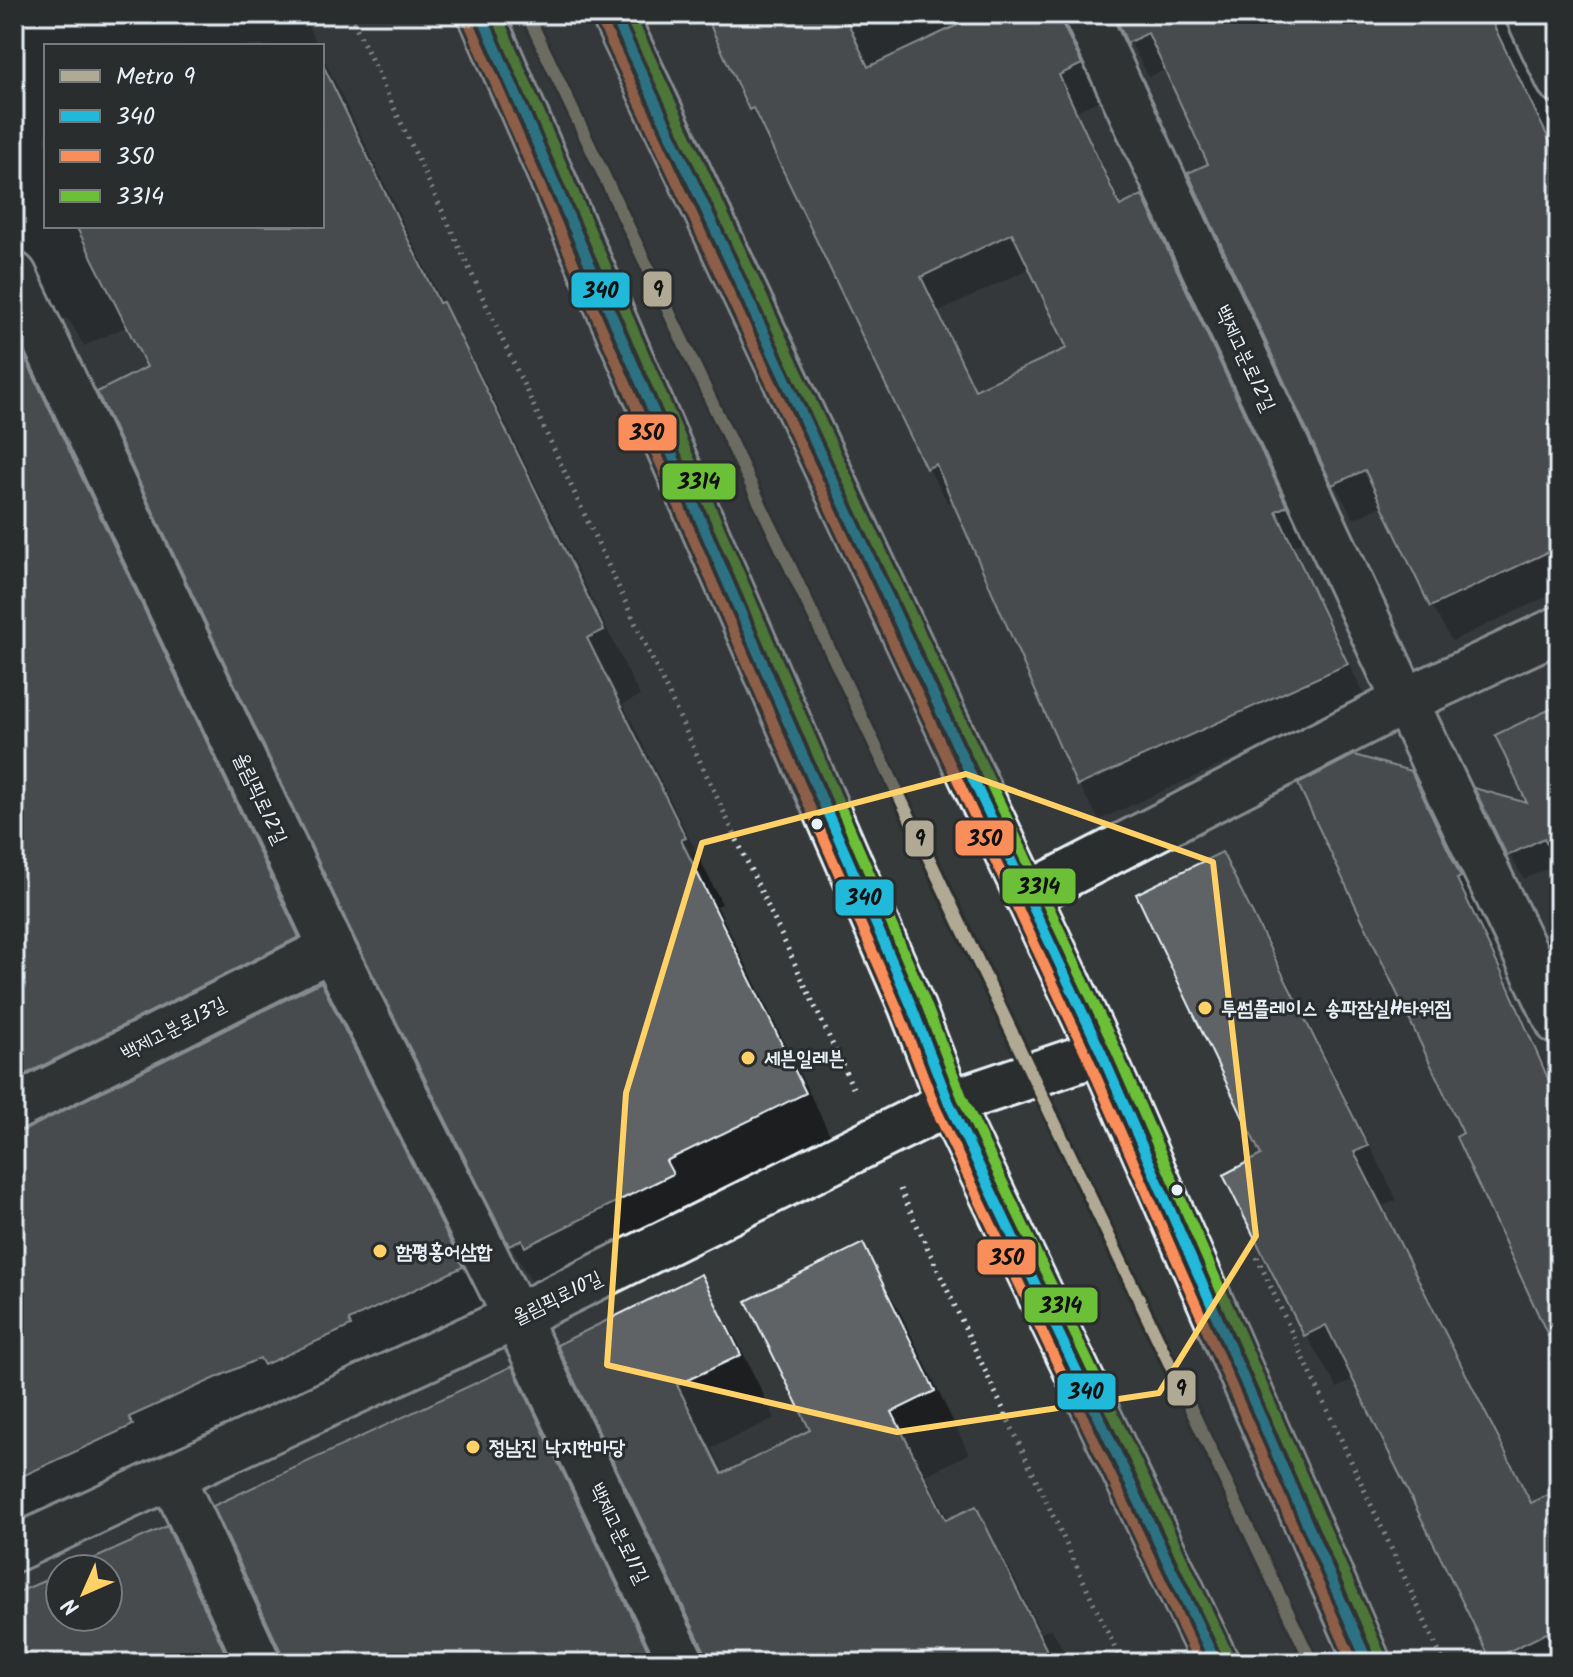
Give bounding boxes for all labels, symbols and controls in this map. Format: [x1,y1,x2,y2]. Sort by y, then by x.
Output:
legend [44,44,324,228]
text: Metro 9 [116,58,195,97]
text: 340 [116,98,155,137]
text: 350 [116,138,155,177]
text: 3314 [116,178,164,217]
line badge: 9 [642,270,673,308]
line badge: 340 [570,271,631,309]
text: 9 [652,274,664,309]
text: 340 [582,275,619,310]
street label: 백제고분로12길 [1205,300,1283,417]
line badge: 350 [617,413,678,452]
text: 350 [629,417,665,452]
line badge: 3314 [661,462,737,501]
text: 3314 [677,466,720,501]
street label: 올림픽로12길 [224,748,294,850]
unlabelled marker [809,816,825,832]
line badge: 9 [904,819,935,858]
line badge: 350 [954,819,1015,857]
text: 9 [914,823,926,858]
text: 350 [967,823,1003,858]
line badge: 3314 [1001,867,1077,905]
text: 3314 [1017,871,1060,906]
line badge: 340 [834,878,895,917]
text: 340 [845,882,882,917]
street label: 백제고분로13길 [116,990,232,1070]
place label: 투썸플레이스 송파잠실H타워점 [1221,994,1451,1026]
marker: 투썸플레이스 송파잠실H타워점 [1196,999,1214,1017]
place label: 세븐일레븐 [764,1044,844,1076]
marker: 세븐일레븐 [739,1049,757,1067]
unlabelled marker [1169,1182,1185,1198]
place label: 함평홍어삼합 [395,1237,493,1269]
line badge: 350 [976,1238,1037,1276]
marker: 함평홍어삼합 [371,1242,389,1260]
text: 350 [989,1242,1025,1277]
street label: 올림픽로10길 [507,1263,608,1334]
line badge: 3314 [1023,1286,1099,1324]
text: 3314 [1039,1290,1082,1325]
line badge: 9 [1166,1369,1197,1407]
line badge: 340 [1056,1372,1117,1411]
text: 9 [1175,1373,1187,1408]
text: 340 [1067,1376,1104,1411]
place label: 정남진 낙지한마당 [489,1433,625,1465]
marker: 정남진 낙지한마당 [464,1438,482,1456]
street label: 백제고분로11길 [580,1478,657,1590]
north arrow [44,1553,124,1633]
text: N [54,1588,89,1623]

